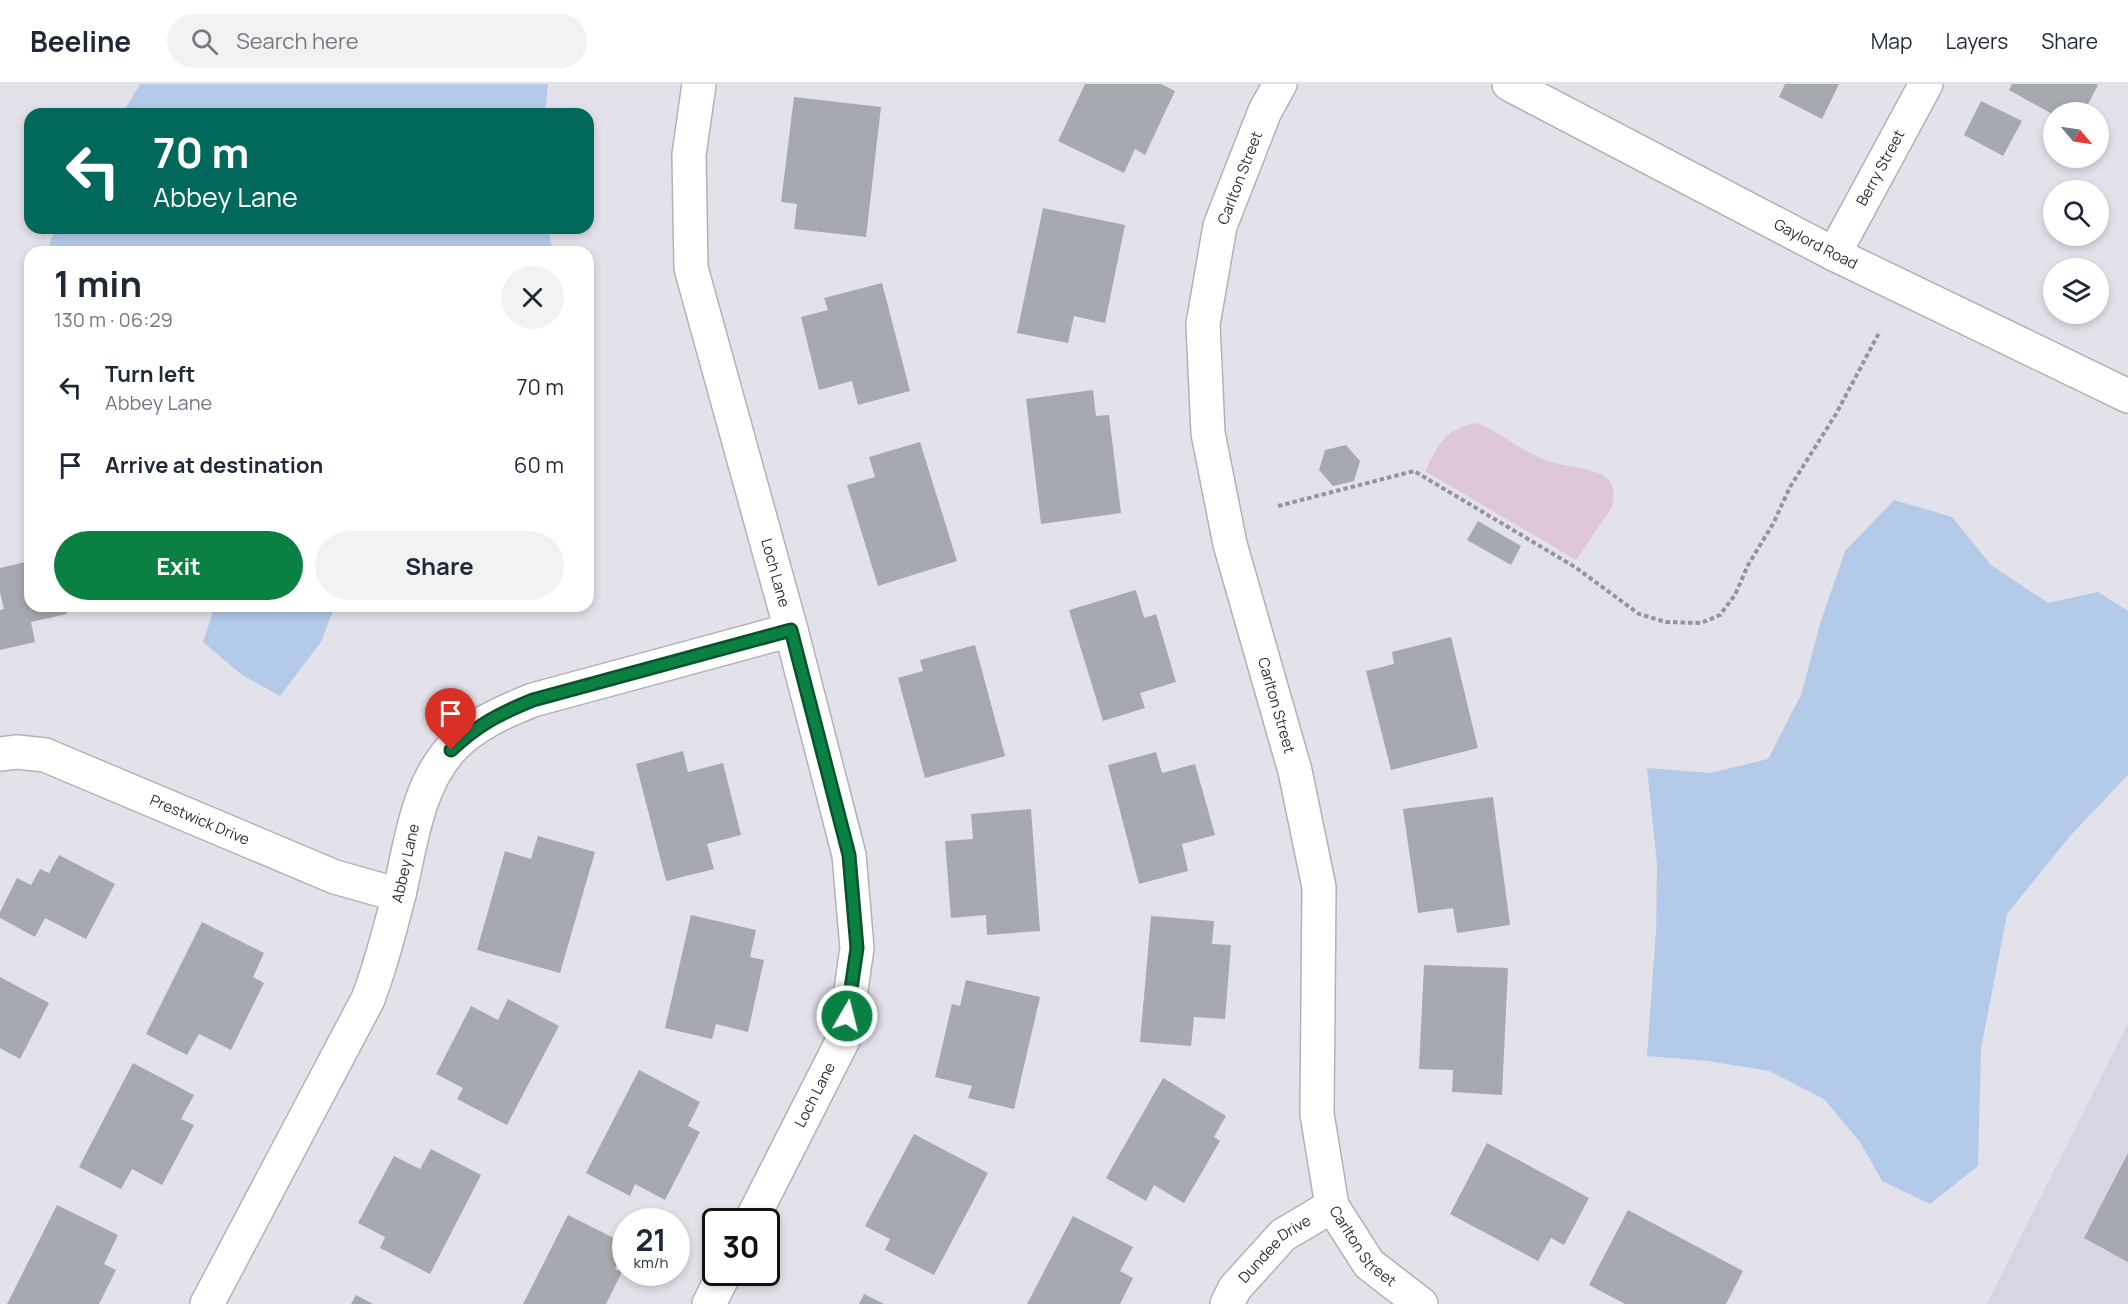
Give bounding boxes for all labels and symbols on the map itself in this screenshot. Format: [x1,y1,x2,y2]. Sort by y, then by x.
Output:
north arrow [2043,102,2109,168]
street label: Berry Street [1851,126,1909,209]
street label: Carlton Street [1212,128,1267,228]
street label: Gaylord Road [1770,213,1861,274]
street label: Loch Lane [756,536,795,610]
street label: Carlton Street [1253,655,1300,756]
pin [425,688,476,750]
street label: Prestwick Drive [147,789,253,850]
street label: Abbey Lane [386,821,424,905]
position arrow [815,984,879,1048]
street label: Loch Lane [789,1058,840,1131]
street label: Carlton Street [1325,1202,1401,1291]
speed limit sign: 30 [702,1208,780,1286]
street label: Dundee Drive [1233,1210,1315,1287]

